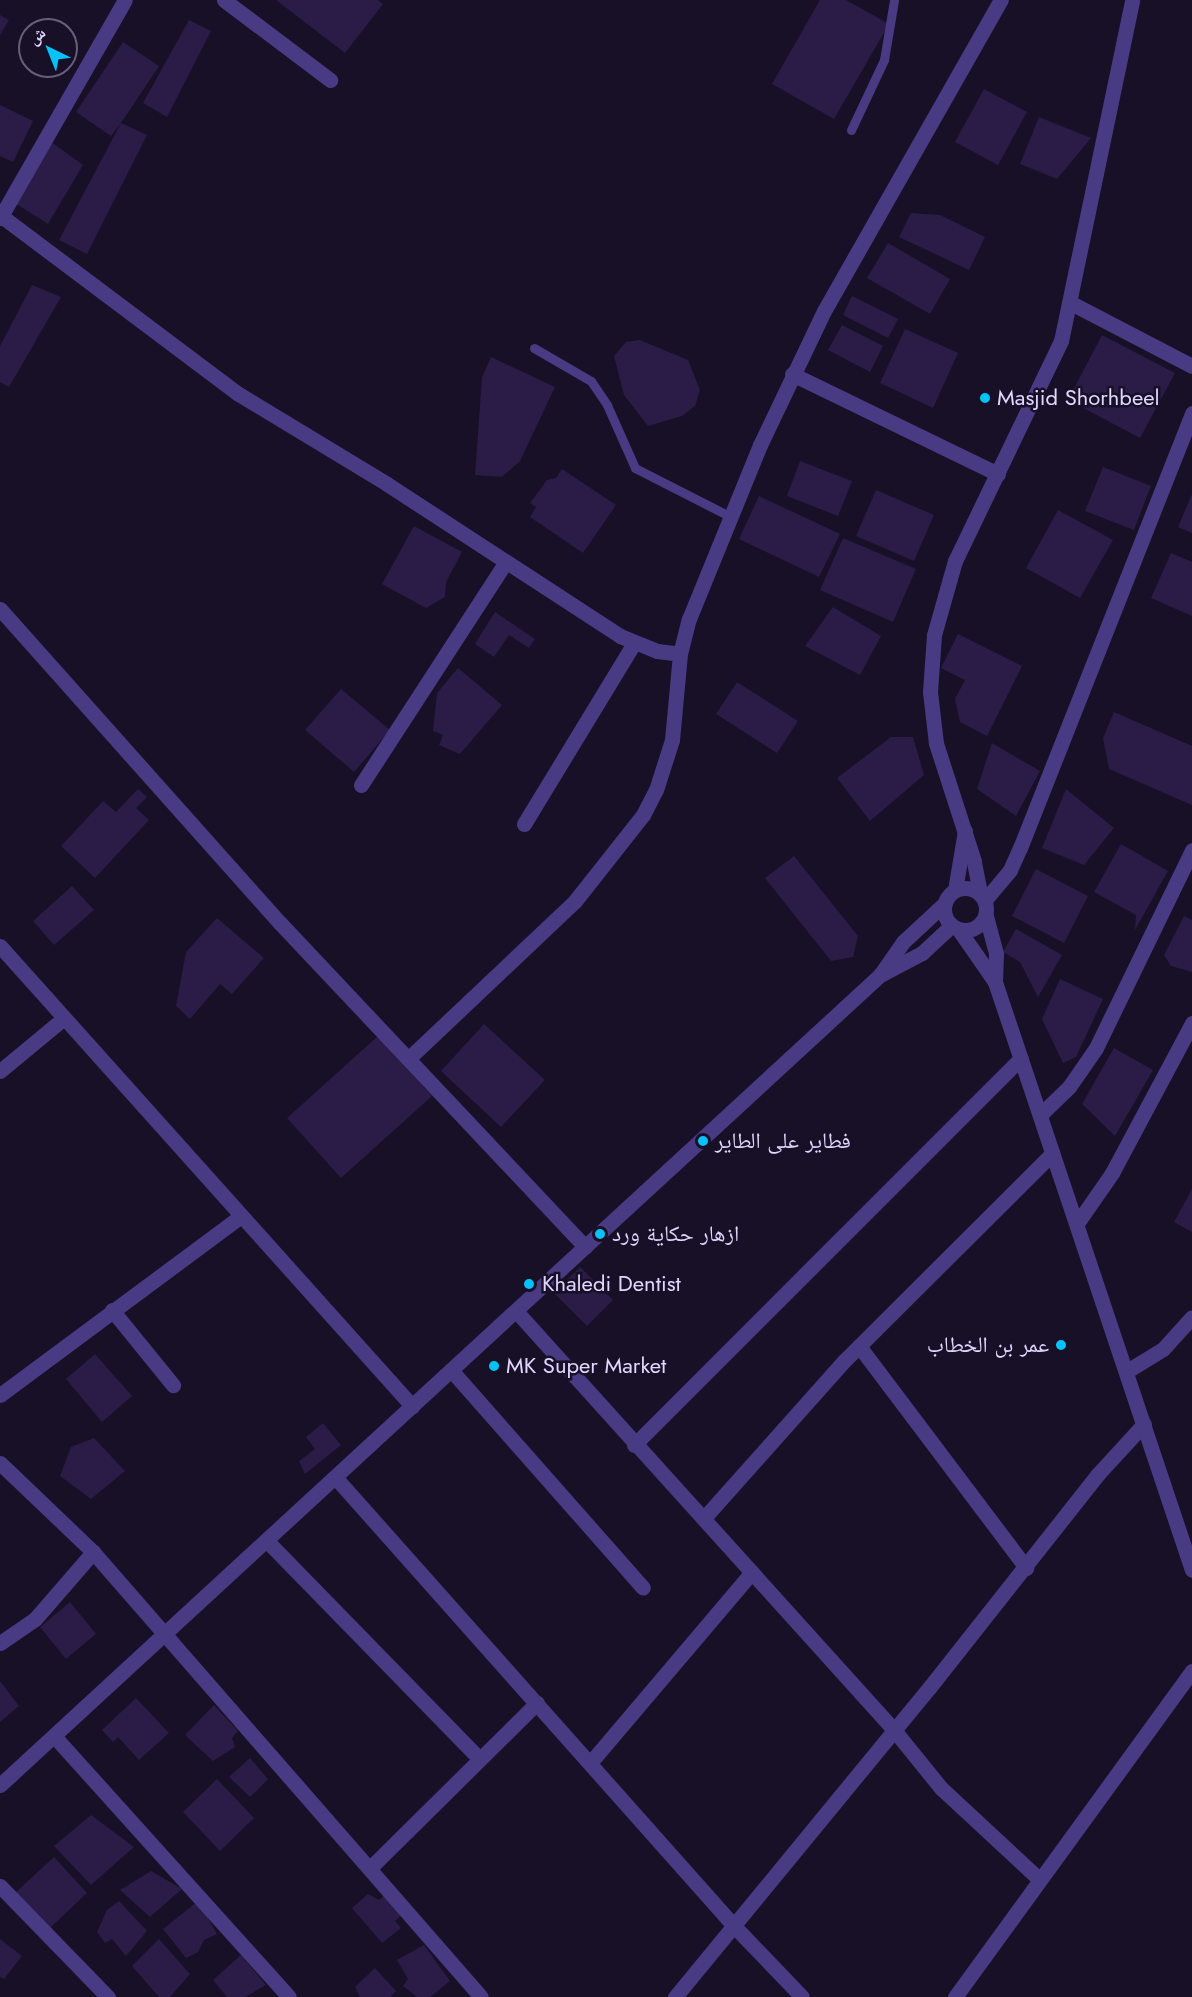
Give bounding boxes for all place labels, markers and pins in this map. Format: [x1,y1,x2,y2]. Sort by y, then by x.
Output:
place label: Masjid Shorhbeel [997,385,1160,411]
marker: Masjid Shorhbeel [978,391,992,405]
place label: فطاير على الطاير [715,1128,851,1154]
marker: فطاير على الطاير [696,1134,710,1148]
place label: ازهار حكاية ورد [612,1221,739,1247]
marker: ازهار حكاية ورد [593,1227,607,1241]
place label: Khaledi Dentist [542,1271,681,1297]
marker: Khaledi Dentist [520,1275,538,1293]
place label: عمر بن الخطاب [927,1332,1049,1358]
marker: عمر بن الخطاب [1054,1338,1068,1352]
place label: MK Super Market [506,1353,666,1379]
marker: MK Super Market [487,1359,501,1373]

